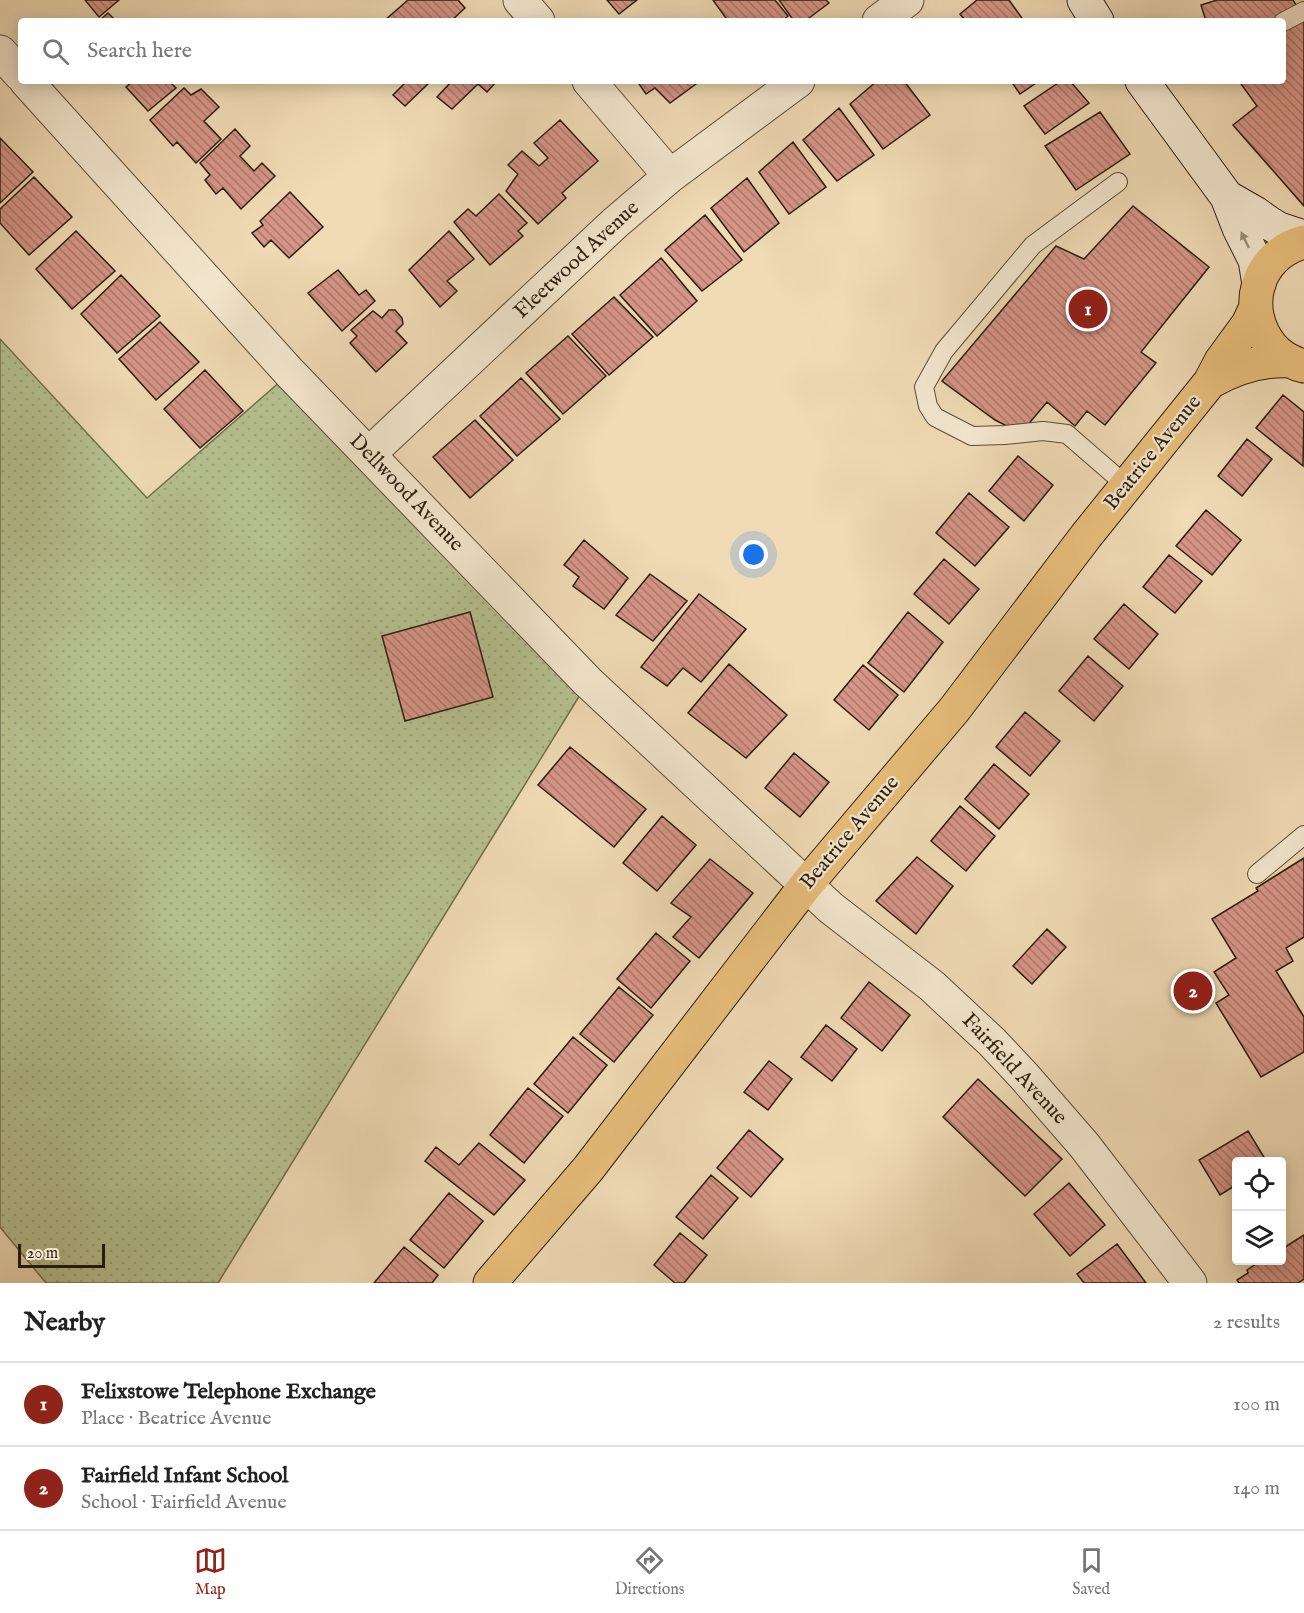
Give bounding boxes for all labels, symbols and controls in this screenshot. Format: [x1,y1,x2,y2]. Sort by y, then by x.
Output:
search box [18,18,1286,84]
icon: search [39,35,72,68]
text: Search here [87,37,192,65]
street label: Fleetwood Avenue [509,195,646,325]
one-way arrow [1240,231,1250,248]
pin: 1 [1068,286,1108,332]
street label: Beatrice Avenue [1098,390,1208,516]
street label: Dellwood Avenue [343,428,469,558]
your location [739,540,768,569]
street label: Beatrice Avenue [795,770,906,895]
pin: 2 [1174,968,1212,1014]
street label: Fairfield Avenue [955,1008,1073,1131]
map controls [1232,1157,1286,1265]
button: locate [1232,1157,1286,1211]
button: layers [1232,1211,1286,1265]
scale bar [18,1241,105,1268]
text: 20 m [27,1244,58,1264]
text: Nearby [24,1306,105,1339]
text: 2 results [1213,1310,1280,1335]
text: Felixstowe Telephone Exchange [81,1378,376,1406]
text: 1 [40,1392,47,1417]
text: 100 m [1233,1392,1280,1417]
text: Place · Beatrice Avenue [81,1406,271,1431]
text: Fairfield Infant School [81,1462,288,1490]
text: 2 [39,1476,48,1501]
text: 140 m [1233,1476,1280,1501]
text: School · Fairfield Avenue [81,1490,287,1515]
tab: Map [194,1544,227,1600]
tab: Directions [615,1544,684,1600]
tab: Saved [1072,1544,1110,1600]

